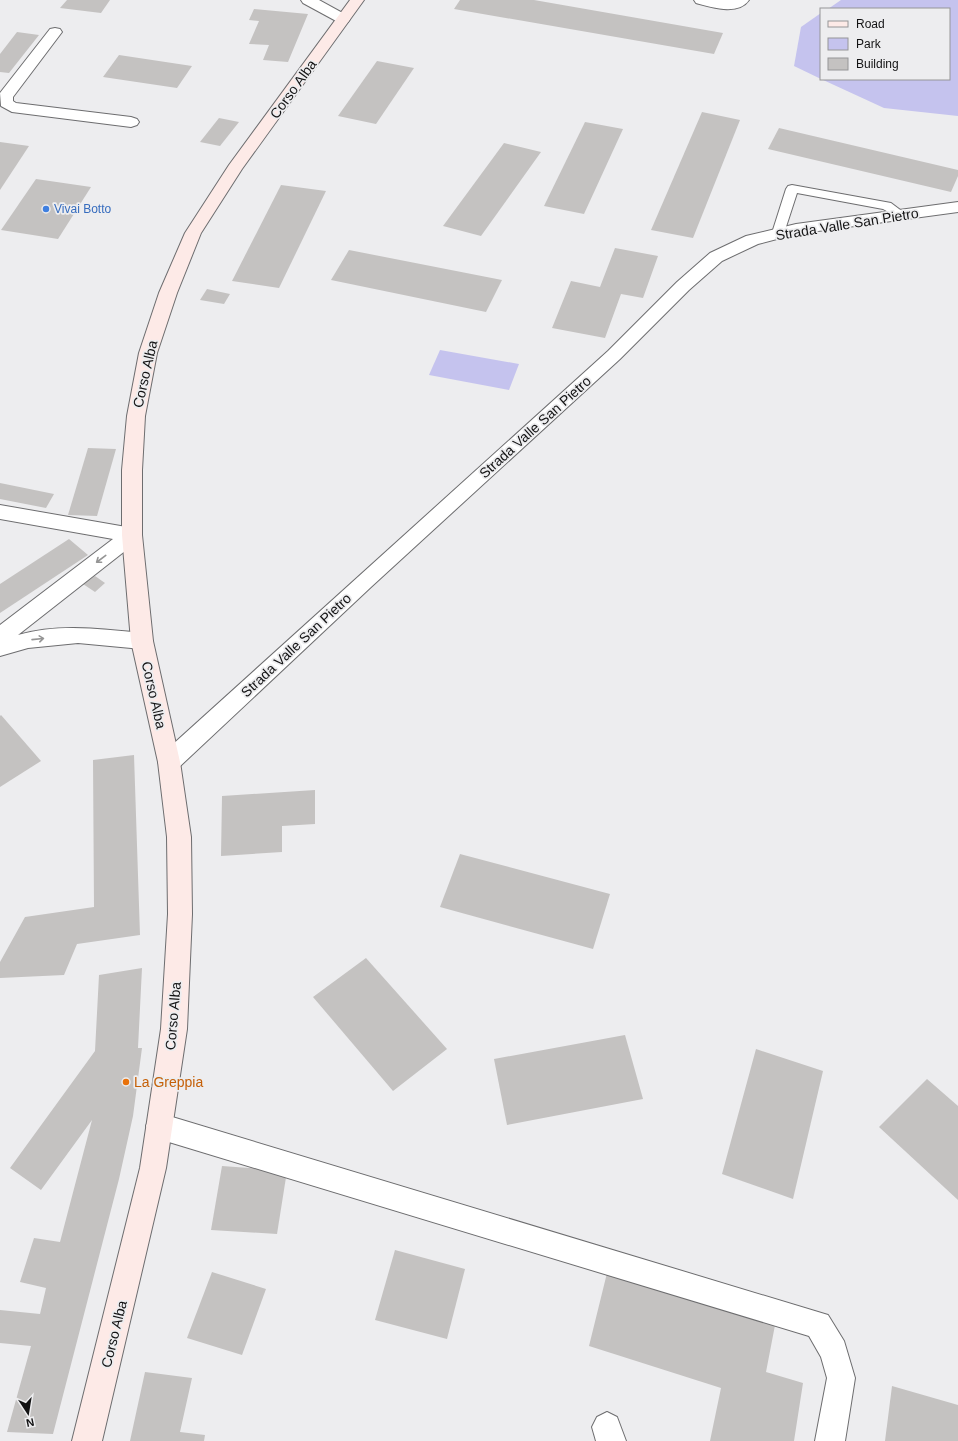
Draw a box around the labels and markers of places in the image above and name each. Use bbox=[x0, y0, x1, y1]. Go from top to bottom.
place label: Vivai Botto bbox=[54, 202, 111, 216]
marker: Vivai Botto bbox=[41, 204, 51, 214]
place label: La Greppia bbox=[134, 1074, 203, 1090]
marker: La Greppia bbox=[121, 1077, 131, 1087]

